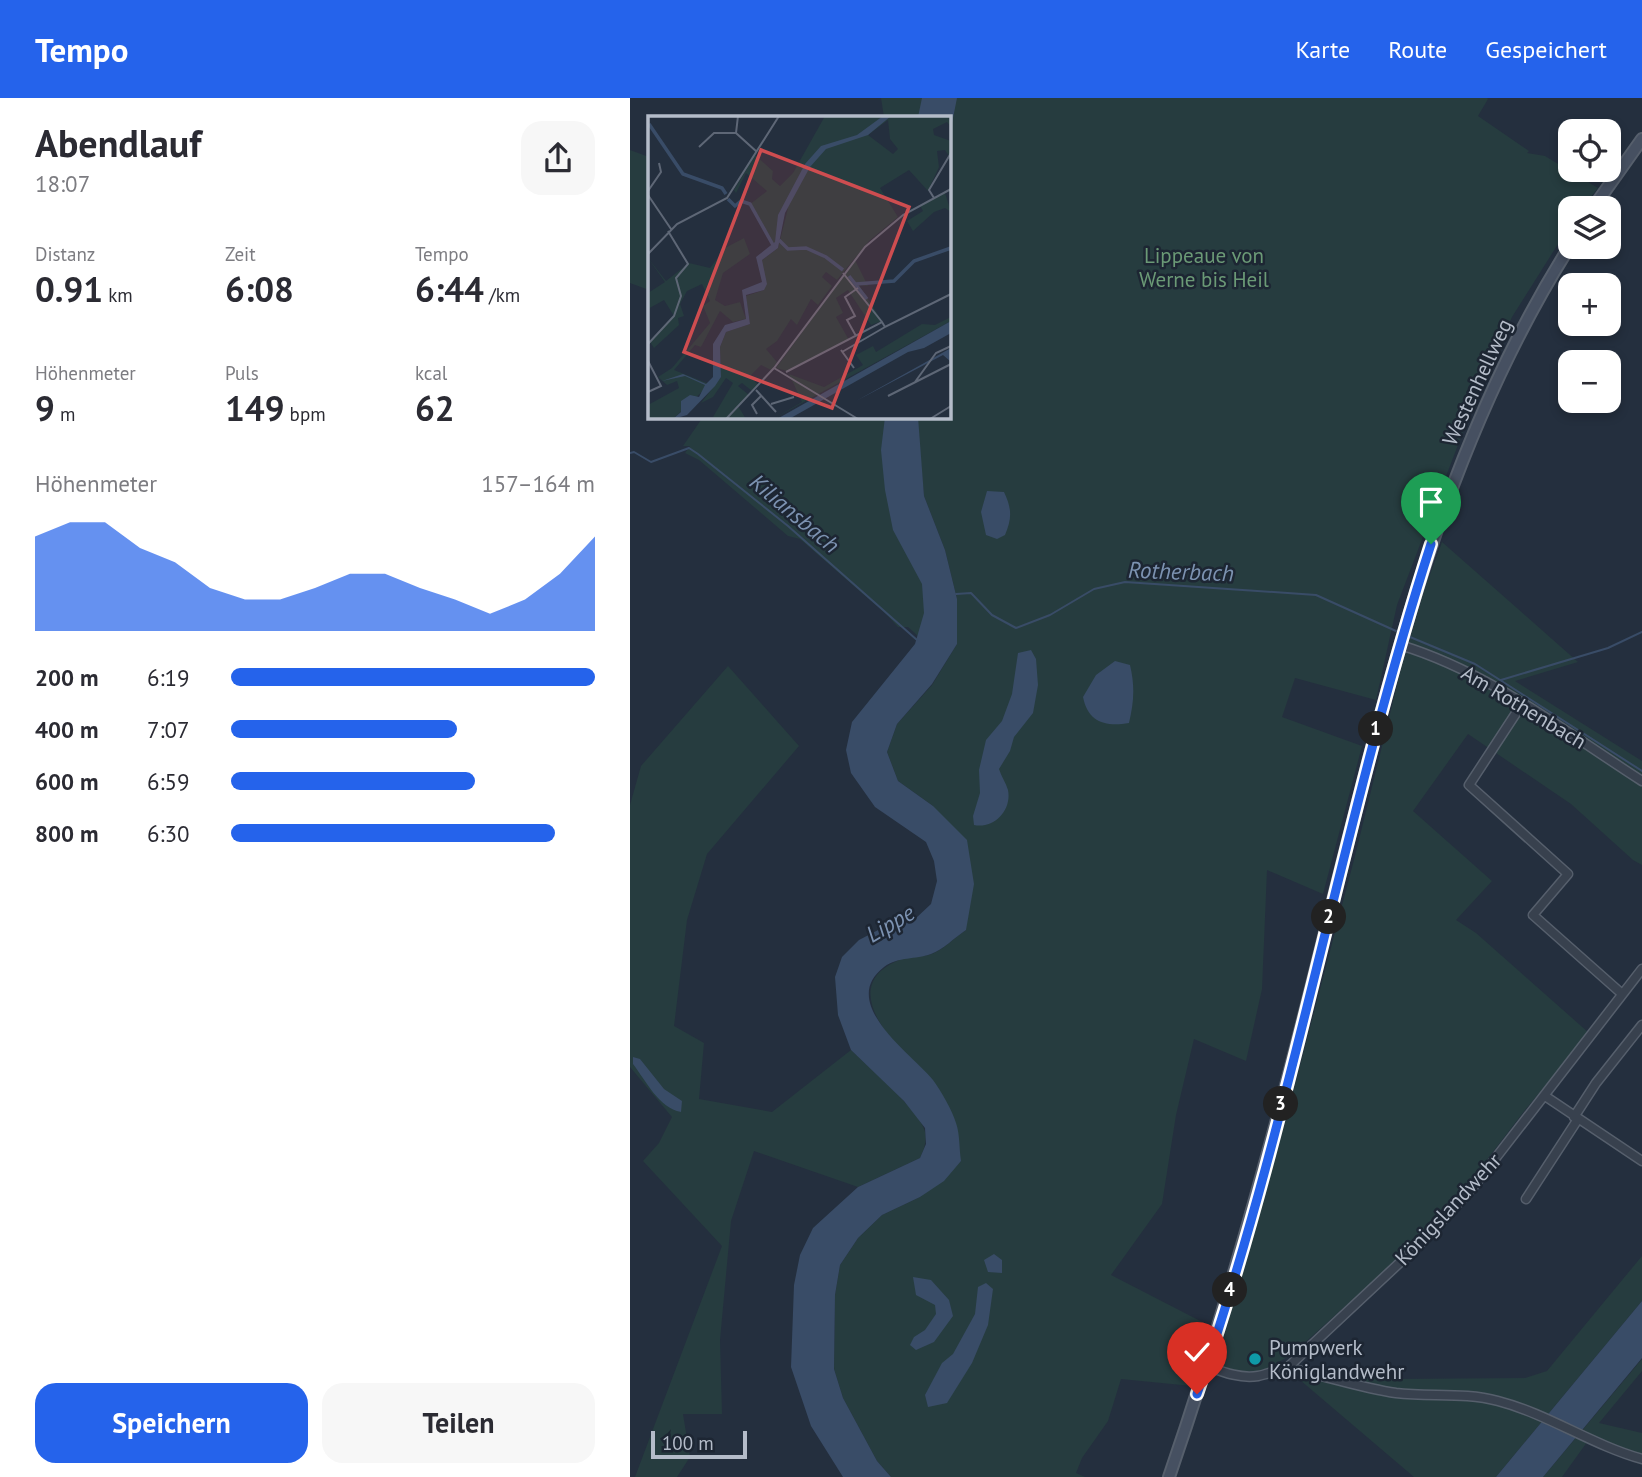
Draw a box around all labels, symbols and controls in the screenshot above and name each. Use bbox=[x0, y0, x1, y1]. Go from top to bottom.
text: Tempo bbox=[35, 28, 128, 71]
text: Karte bbox=[1295, 34, 1350, 65]
text: Route bbox=[1388, 34, 1447, 65]
text: Gespeichert bbox=[1485, 34, 1607, 65]
inset map bbox=[648, 116, 950, 418]
text: Abendlauf bbox=[35, 118, 202, 167]
map controls bbox=[1558, 119, 1621, 413]
button: locate bbox=[1558, 119, 1621, 182]
button: share bbox=[521, 121, 595, 195]
text: 18:07 bbox=[35, 169, 90, 198]
button: layers bbox=[1558, 196, 1621, 259]
text: Distanz bbox=[35, 242, 95, 266]
text: Zeit bbox=[225, 242, 256, 266]
text: Tempo bbox=[415, 242, 469, 266]
park label: Lippeaue von Werne bis Heil bbox=[1139, 242, 1269, 293]
text: 0.91 bbox=[35, 266, 103, 312]
text: 6:08 bbox=[225, 266, 294, 312]
text: 6:44 bbox=[415, 266, 484, 312]
button: + bbox=[1558, 273, 1621, 336]
text: km bbox=[103, 283, 133, 307]
text: /km bbox=[484, 283, 520, 307]
street label: Westenhellweg bbox=[1436, 314, 1518, 450]
button: − bbox=[1558, 350, 1621, 413]
text: Höhenmeter bbox=[35, 361, 136, 385]
text: Puls bbox=[225, 361, 259, 385]
text: kcal bbox=[415, 361, 447, 385]
text: 9 bbox=[35, 385, 55, 431]
text: 149 bbox=[225, 385, 285, 431]
text: 62 bbox=[415, 385, 455, 431]
text: m bbox=[55, 402, 75, 426]
text: bpm bbox=[285, 402, 326, 426]
water label: Kiliansbach bbox=[744, 467, 846, 559]
text: Höhenmeter bbox=[35, 469, 157, 498]
text: 157–164 m bbox=[481, 469, 595, 498]
pin bbox=[1401, 472, 1461, 544]
icon: arrive bbox=[1412, 483, 1450, 521]
water label: Rotherbach bbox=[1127, 555, 1235, 587]
street label: Am Rothenbach bbox=[1457, 659, 1591, 755]
text: 200 m bbox=[35, 663, 98, 692]
text: 6:19 bbox=[147, 663, 190, 692]
pin: 1 bbox=[1358, 712, 1394, 746]
text: 400 m bbox=[35, 715, 98, 744]
text: 7:07 bbox=[147, 715, 190, 744]
text: 1 bbox=[1370, 716, 1381, 740]
text: 600 m bbox=[35, 767, 98, 796]
text: 6:59 bbox=[147, 767, 190, 796]
text: 800 m bbox=[35, 819, 98, 848]
text: 6:30 bbox=[147, 819, 190, 848]
water label: Lippe bbox=[861, 897, 920, 948]
pin: 2 bbox=[1312, 900, 1346, 934]
text: 2 bbox=[1323, 904, 1334, 928]
pin: 3 bbox=[1264, 1086, 1298, 1122]
text: 3 bbox=[1275, 1091, 1286, 1115]
street label: Königslandwehr bbox=[1389, 1147, 1507, 1271]
pin: 4 bbox=[1212, 1272, 1248, 1308]
text: 4 bbox=[1224, 1277, 1235, 1301]
pin bbox=[1167, 1322, 1227, 1394]
icon: check bbox=[1178, 1333, 1216, 1371]
place label: Pumpwerk Königlandwehr bbox=[1269, 1334, 1404, 1385]
marker: Pumpwerk Königlandwehr bbox=[1247, 1351, 1263, 1367]
button: Speichern bbox=[35, 1383, 308, 1463]
button: Teilen bbox=[322, 1383, 595, 1463]
scale bar bbox=[651, 1428, 747, 1460]
text: 100 m bbox=[662, 1431, 714, 1455]

